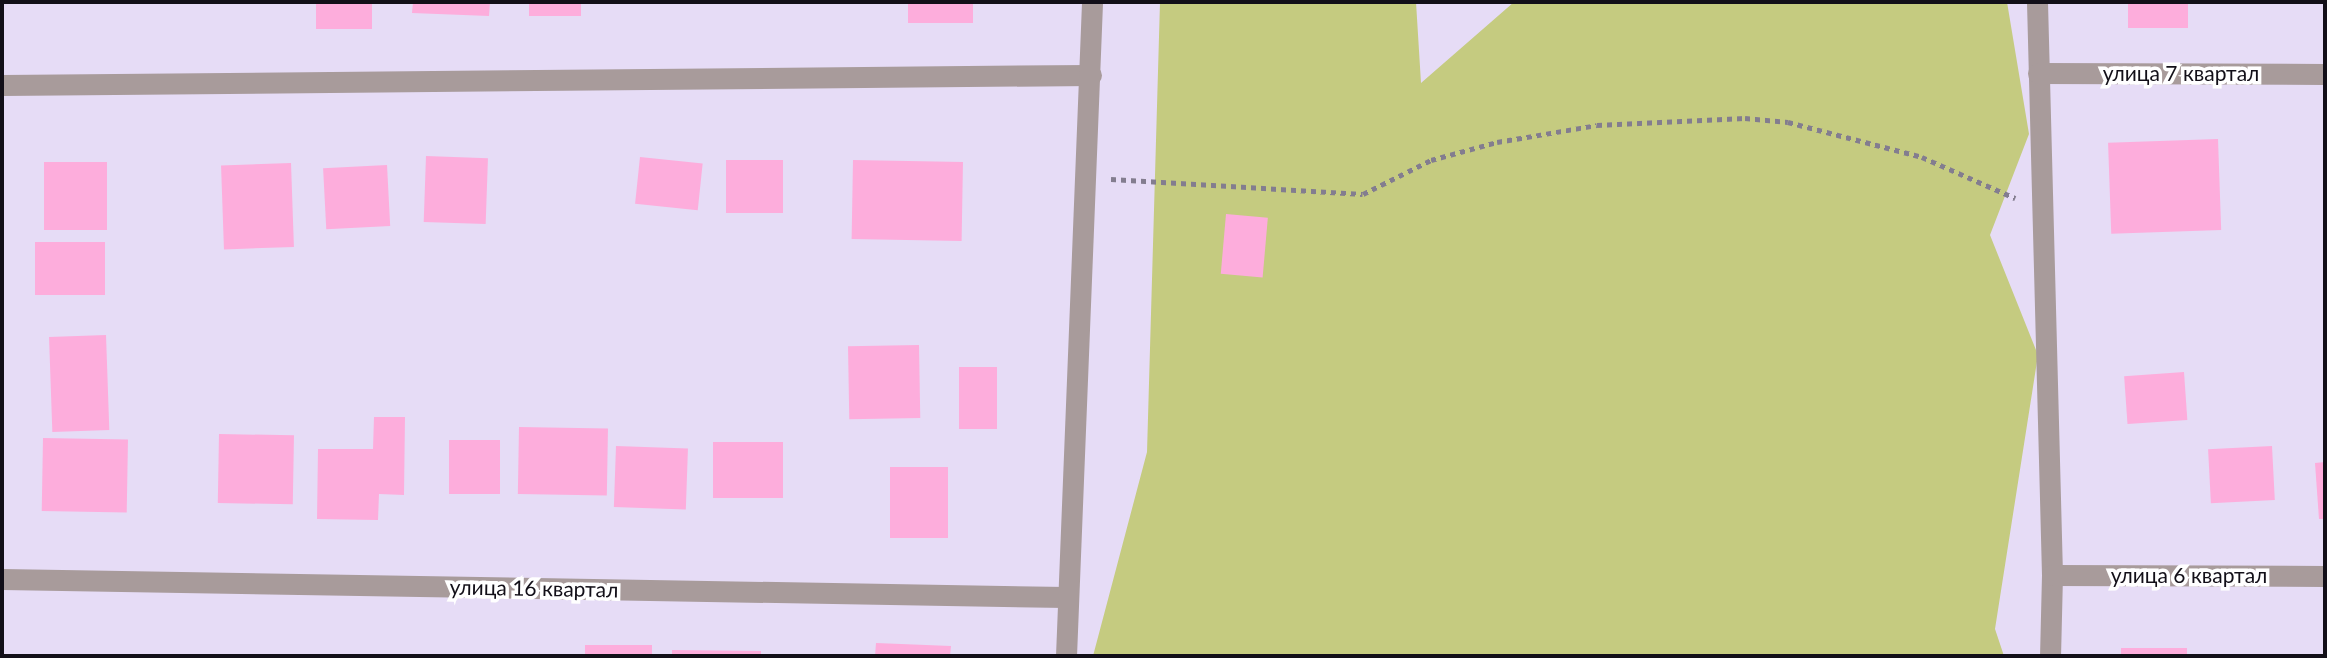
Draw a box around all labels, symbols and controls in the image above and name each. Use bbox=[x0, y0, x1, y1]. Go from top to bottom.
street label: улица 7 квартал bbox=[2103, 60, 2259, 86]
street label: улица 6 квартал bbox=[2111, 562, 2267, 588]
street label: улица 16 квартал bbox=[449, 574, 619, 602]

